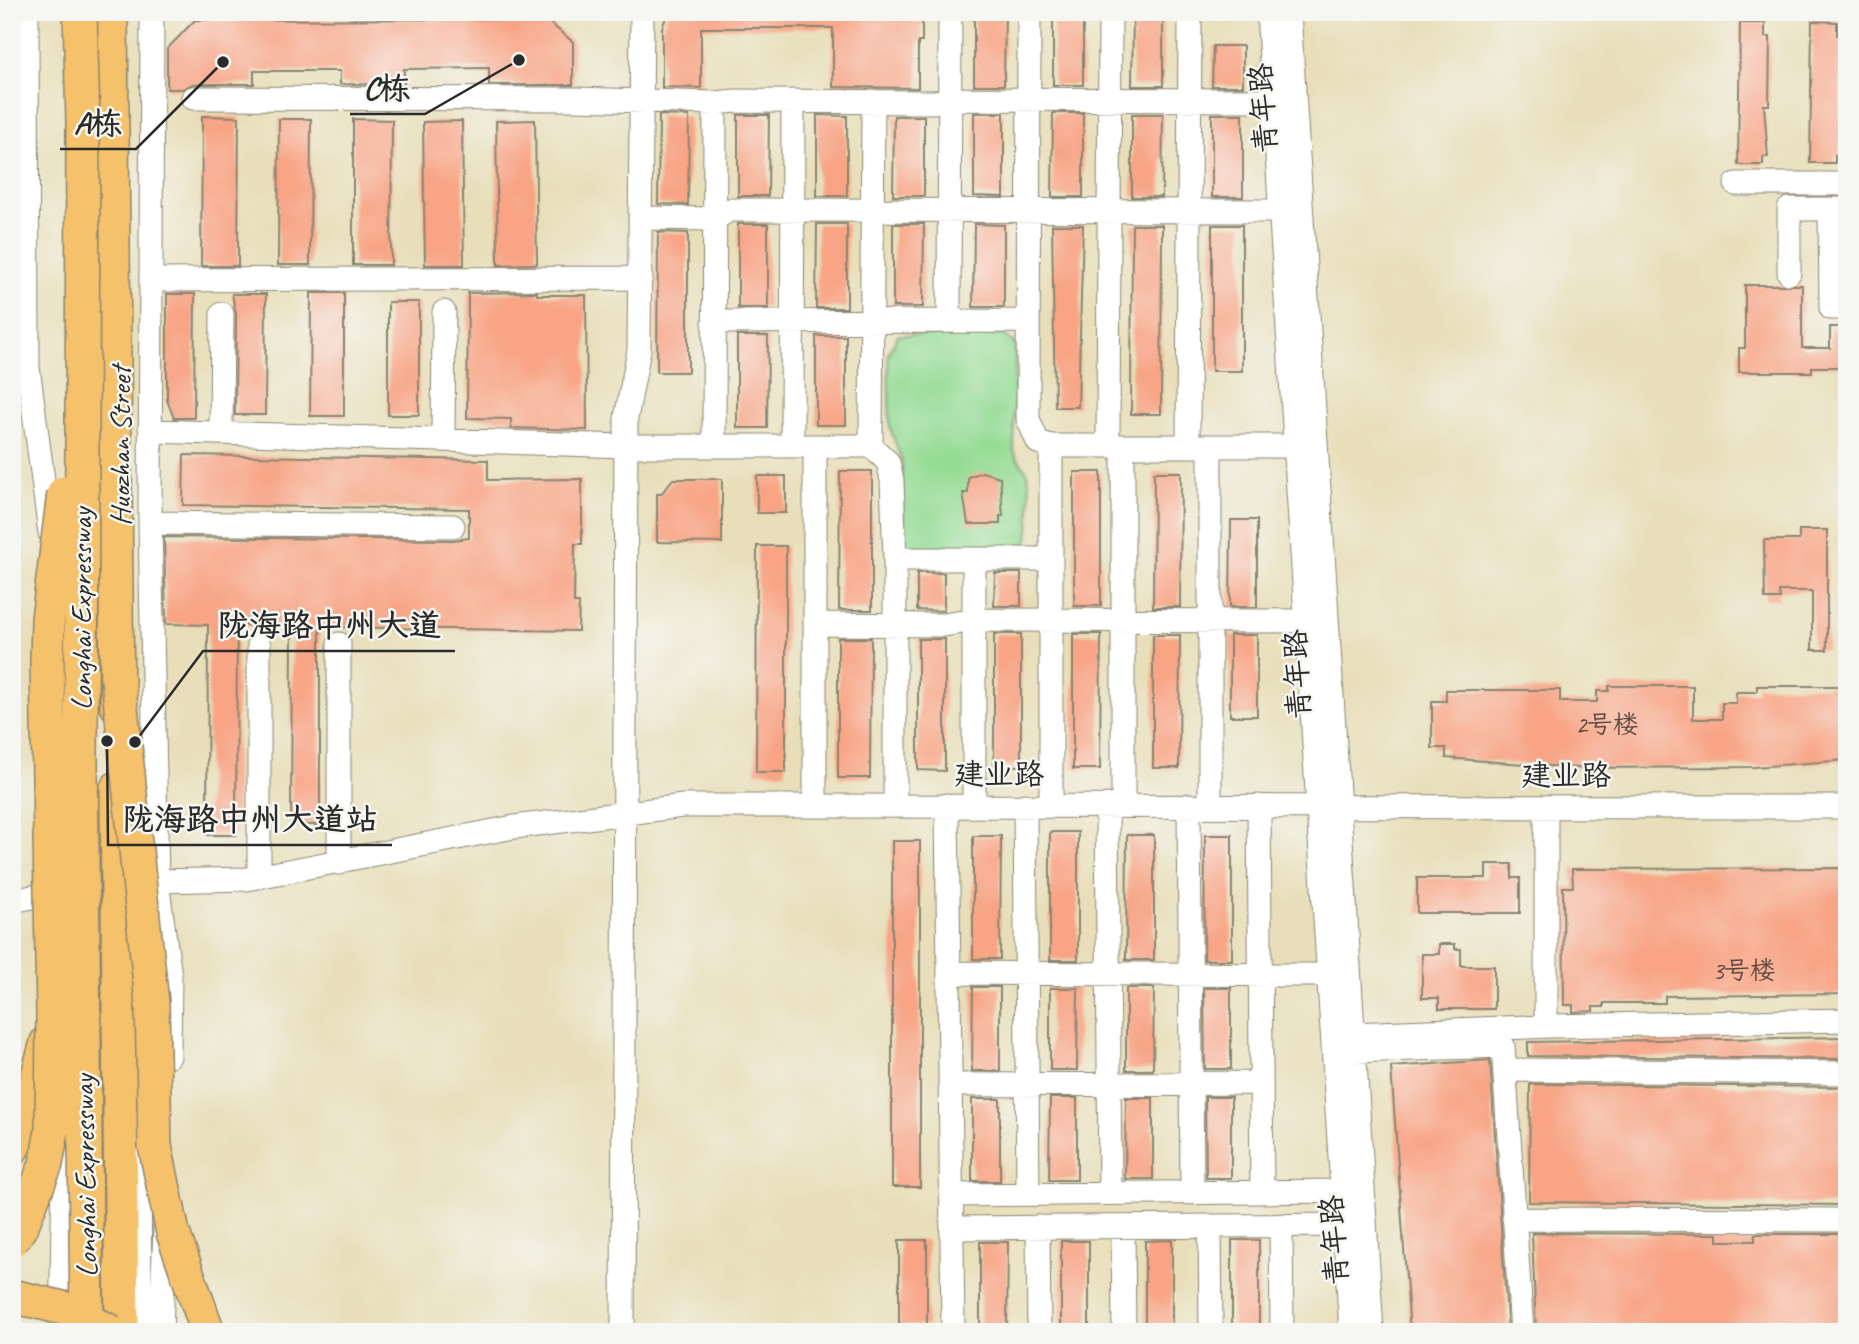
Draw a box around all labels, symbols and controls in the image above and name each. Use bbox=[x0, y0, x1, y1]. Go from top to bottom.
callout: C栋 bbox=[350, 61, 425, 114]
street label: 青年路 bbox=[1241, 62, 1285, 154]
text: C栋 bbox=[363, 68, 411, 109]
callout: A栋 bbox=[60, 96, 136, 149]
text: A栋 bbox=[74, 103, 122, 144]
street label: Huozhan Street bbox=[101, 362, 139, 526]
street label: Longhai Expressway bbox=[62, 505, 100, 710]
callout: 陇海路中州大道 bbox=[203, 598, 455, 651]
text: 陇海路中州大道 bbox=[217, 605, 441, 646]
street label: 青年路 bbox=[1276, 628, 1318, 720]
house number: 2号楼 bbox=[1575, 708, 1639, 741]
street label: 建业路 bbox=[954, 755, 1044, 793]
street label: 建业路 bbox=[1521, 756, 1611, 794]
callout: 陇海路中州大道站 bbox=[108, 792, 392, 845]
text: 陇海路中州大道站 bbox=[122, 799, 378, 840]
house number: 3号楼 bbox=[1712, 954, 1776, 987]
street label: Longhai Expressway bbox=[64, 1072, 106, 1278]
street label: 青年路 bbox=[1312, 1194, 1356, 1286]

